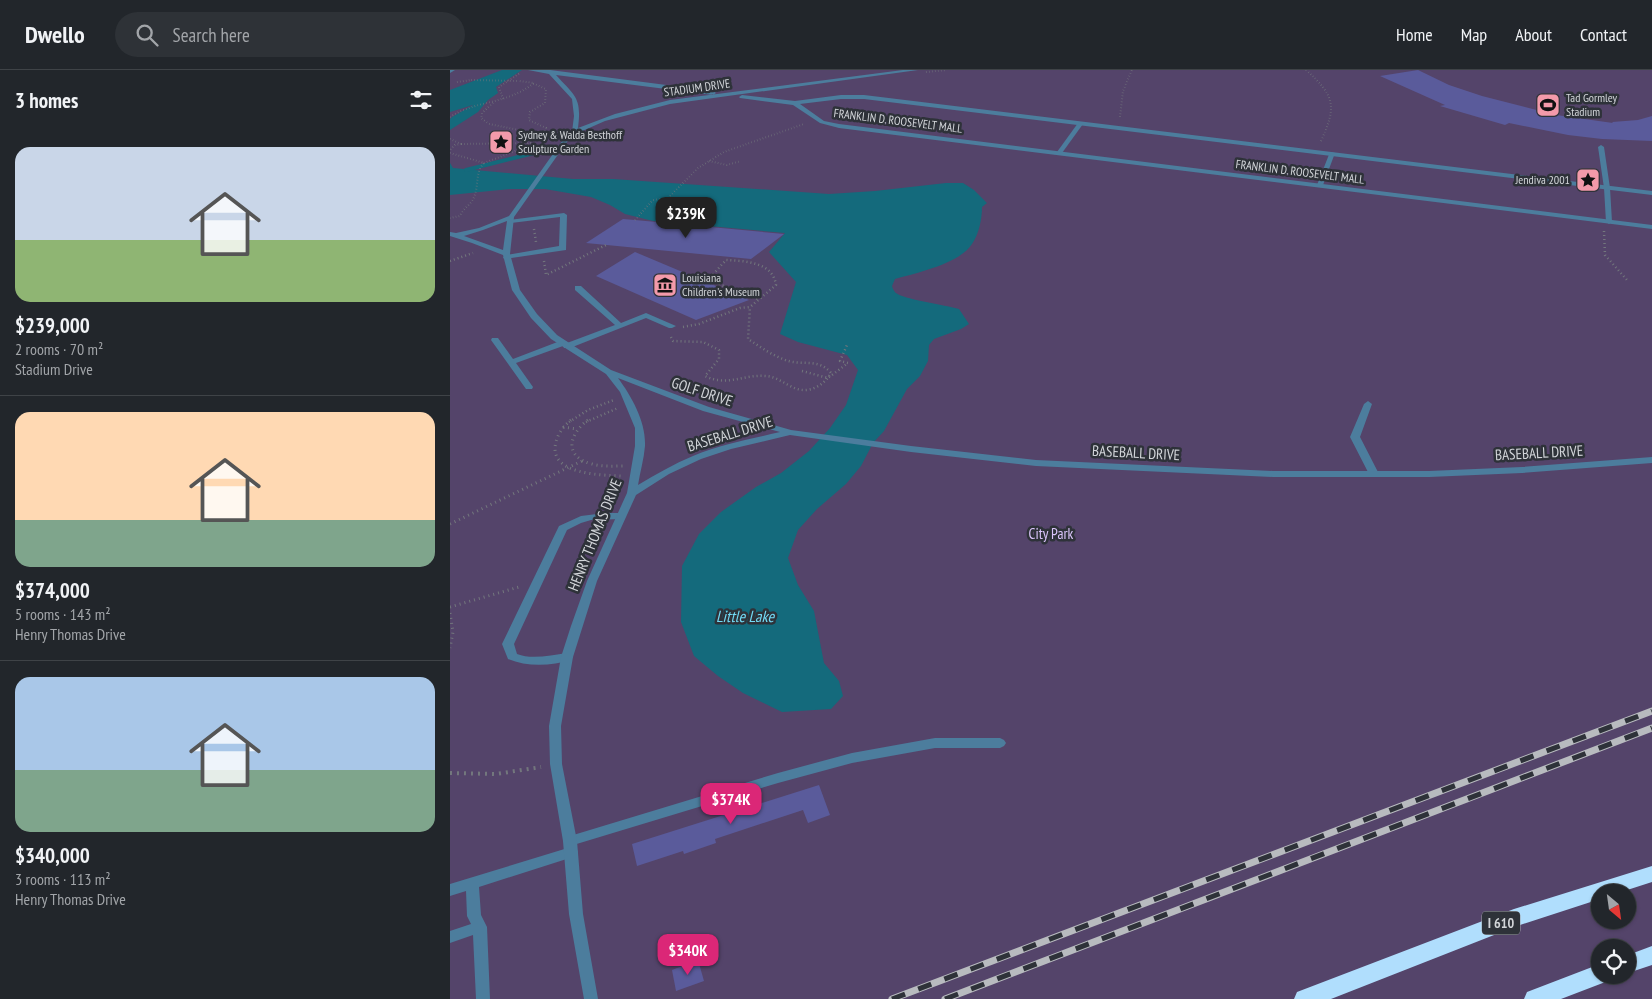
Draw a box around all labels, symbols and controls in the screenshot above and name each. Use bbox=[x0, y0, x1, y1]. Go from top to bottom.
search box bbox=[115, 12, 465, 57]
text: Dwello bbox=[25, 19, 85, 50]
icon: search bbox=[133, 21, 161, 49]
text: Search here bbox=[173, 23, 250, 47]
text: Home bbox=[1396, 23, 1433, 46]
text: Map bbox=[1461, 23, 1487, 46]
text: About bbox=[1515, 23, 1552, 46]
text: Contact bbox=[1580, 23, 1627, 46]
street label: STADIUM DRIVE bbox=[663, 75, 731, 100]
icon: filters bbox=[407, 86, 435, 114]
text: 3 homes bbox=[15, 87, 78, 114]
place label: Tad Gormley Stadium bbox=[1566, 90, 1618, 119]
sports icon: Tad Gormley Stadium bbox=[1535, 92, 1561, 118]
street label: FRANKLIN D. ROOSEVELT MALL bbox=[833, 105, 963, 136]
place label: Sydney & Walda Besthoff Sculpture Garden bbox=[518, 127, 623, 156]
place icon: Sydney & Walda Besthoff Sculpture Garden bbox=[488, 129, 514, 155]
street label: FRANKLIN D. ROOSEVELT MALL bbox=[1235, 156, 1365, 187]
place icon: Jendiva 2001 bbox=[1575, 167, 1601, 193]
place label: Jendiva 2001 bbox=[1514, 172, 1570, 187]
icon: home bbox=[180, 179, 270, 269]
pin: $239K bbox=[651, 196, 721, 239]
text: $239K bbox=[667, 203, 705, 223]
place label: Louisiana Children's Museum bbox=[682, 270, 760, 299]
museum icon: Louisiana Children's Museum bbox=[652, 272, 678, 298]
text: $239,000 bbox=[15, 312, 90, 339]
text: 2 rooms · 70 m² bbox=[15, 339, 103, 359]
text: Stadium Drive bbox=[15, 359, 93, 379]
street label: GOLF DRIVE bbox=[669, 373, 735, 410]
street label: BASEBALL DRIVE bbox=[685, 412, 775, 456]
street label: BASEBALL DRIVE bbox=[1091, 441, 1181, 464]
street label: BASEBALL DRIVE bbox=[1494, 441, 1584, 464]
icon: home bbox=[180, 445, 270, 535]
street label: HENRY THOMAS DRIVE bbox=[563, 476, 626, 594]
park label: City Park bbox=[1029, 524, 1074, 543]
text: $374,000 bbox=[15, 577, 90, 604]
text: 5 rooms · 143 m² bbox=[15, 604, 111, 624]
water label: Little Lake bbox=[716, 606, 775, 626]
text: Henry Thomas Drive bbox=[15, 624, 126, 644]
icon: home bbox=[180, 710, 270, 800]
pin: $374K bbox=[696, 782, 766, 825]
text: $374K bbox=[712, 789, 750, 809]
text: $340,000 bbox=[15, 842, 90, 869]
text: 3 rooms · 113 m² bbox=[15, 869, 111, 889]
north arrow bbox=[1591, 884, 1636, 929]
map controls bbox=[1591, 884, 1636, 984]
text: Henry Thomas Drive bbox=[15, 889, 126, 909]
road number: I 610 bbox=[1482, 911, 1520, 934]
pin: $340K bbox=[653, 934, 723, 976]
button: locate bbox=[1591, 939, 1636, 984]
text: $340K bbox=[669, 940, 707, 960]

